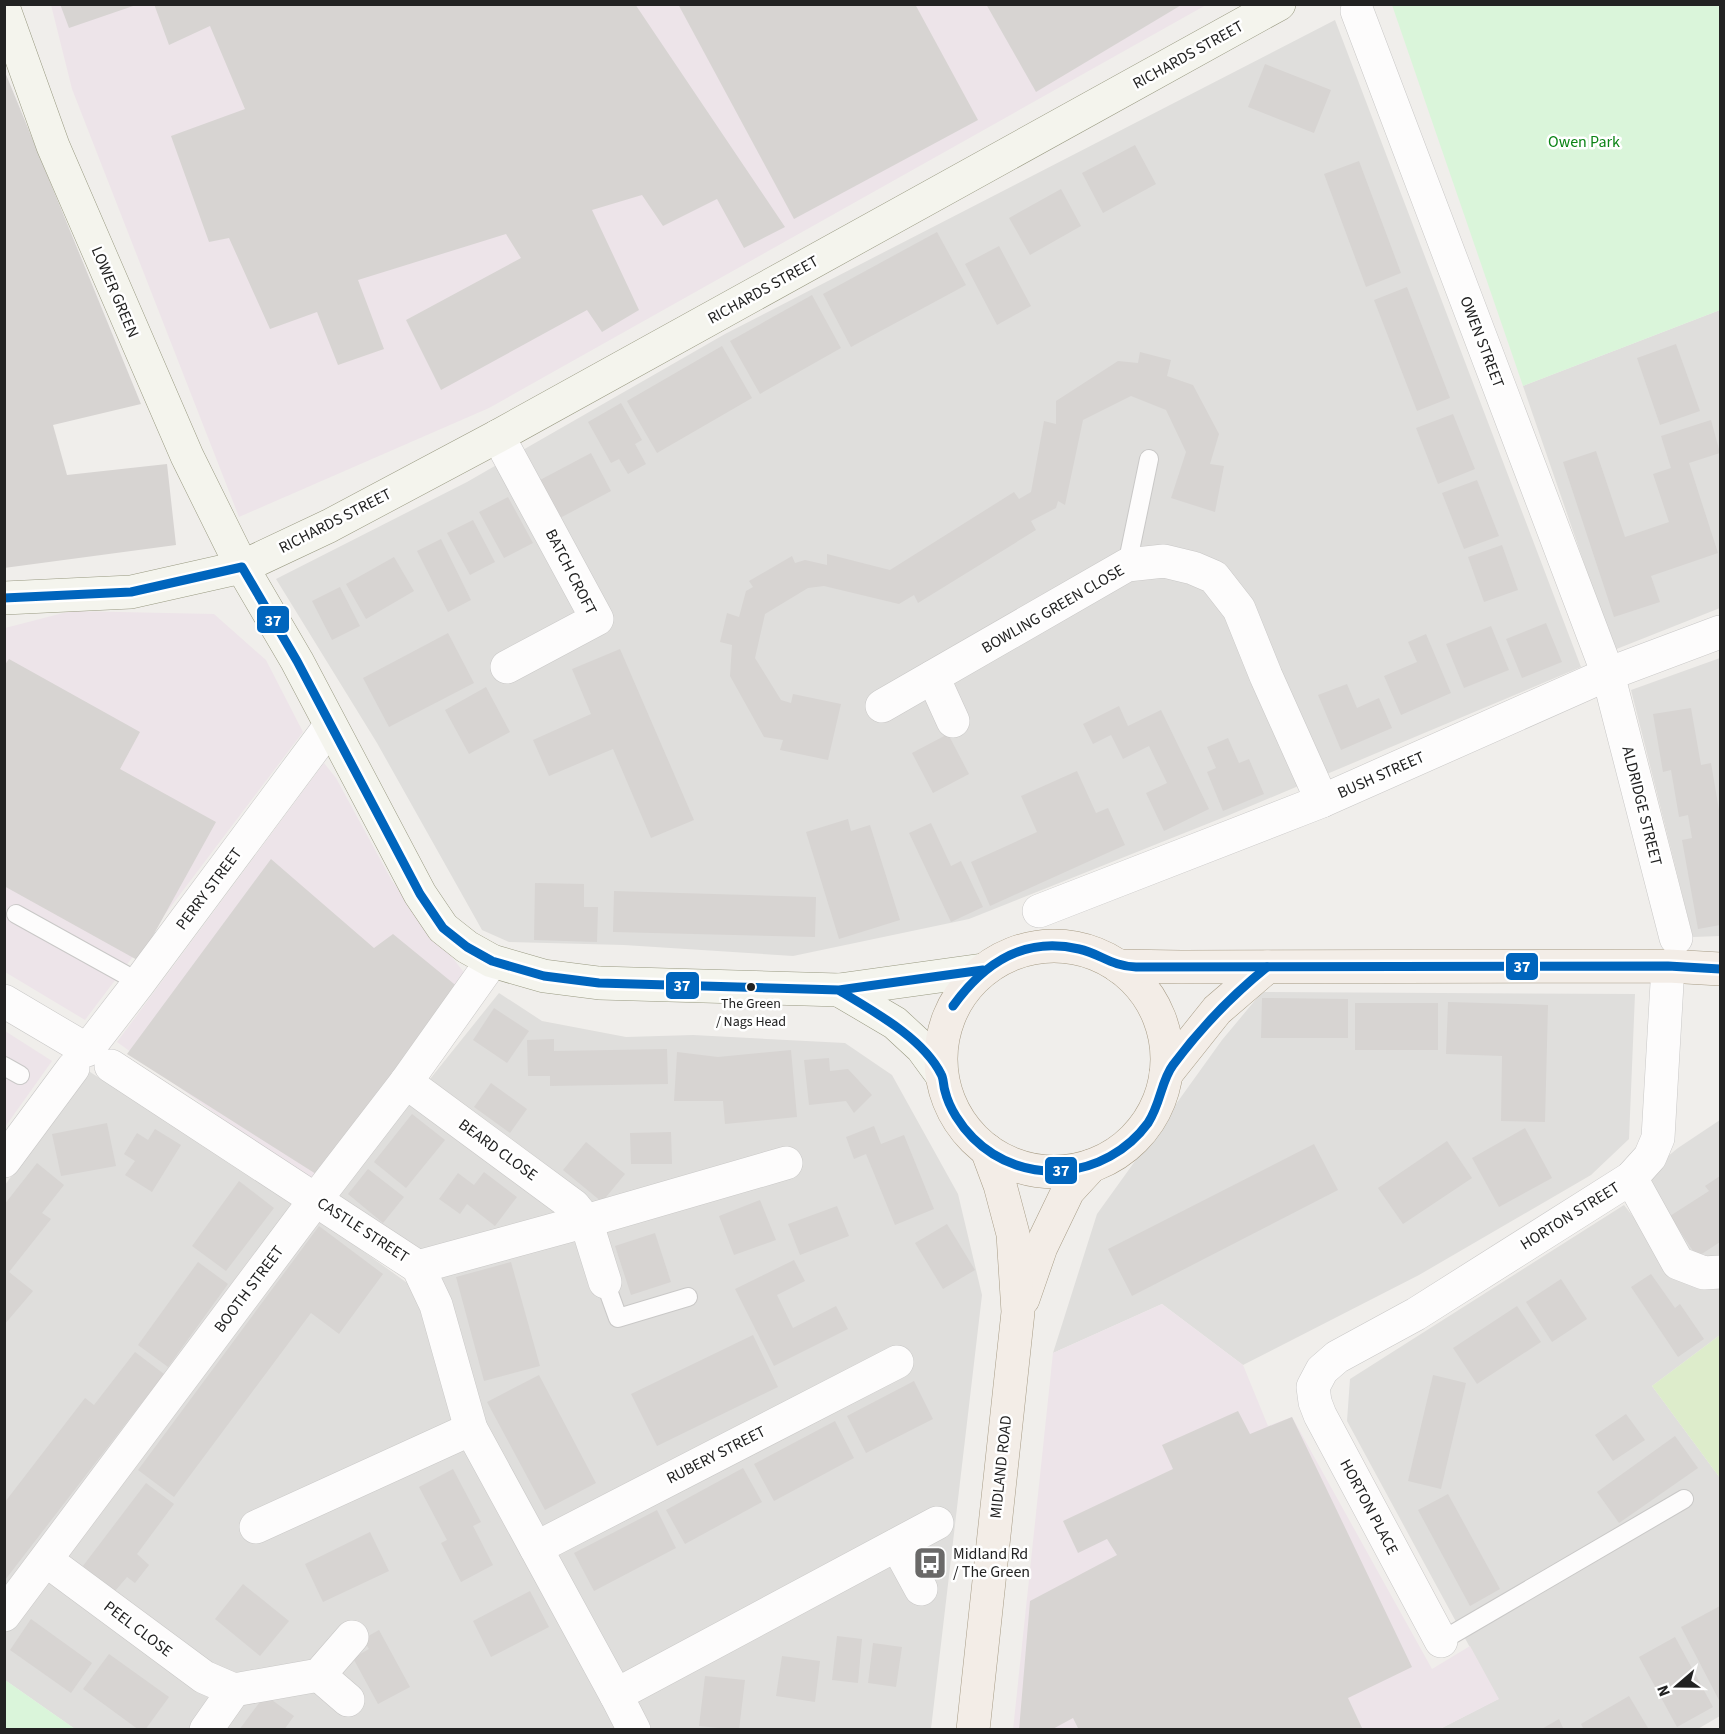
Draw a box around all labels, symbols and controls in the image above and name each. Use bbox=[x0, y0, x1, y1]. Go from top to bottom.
street label: RICHARDS STREET bbox=[1129, 15, 1248, 95]
park label: Owen Park bbox=[1548, 131, 1620, 153]
street label: LOWER GREEN bbox=[86, 243, 144, 341]
street label: RICHARDS STREET bbox=[704, 250, 823, 330]
street label: OWEN STREET bbox=[1454, 293, 1510, 391]
street label: RICHARDS STREET bbox=[275, 483, 395, 559]
street label: BATCH CROFT bbox=[540, 525, 602, 619]
street label: BOWLING GREEN CLOSE bbox=[978, 559, 1128, 659]
line badge: 37 bbox=[256, 605, 290, 634]
text: 37 bbox=[265, 610, 281, 632]
street label: ALDRIDGE STREET bbox=[1617, 744, 1668, 868]
street label: BUSH STREET bbox=[1334, 746, 1428, 804]
street label: PERRY STREET bbox=[171, 843, 247, 935]
line badge: 37 bbox=[1505, 952, 1539, 981]
text: 37 bbox=[1514, 956, 1530, 978]
line badge: 37 bbox=[665, 971, 700, 1000]
text: 37 bbox=[674, 975, 690, 997]
marker: The Green / Nags Head bbox=[745, 981, 757, 993]
place label: The Green / Nags Head bbox=[716, 994, 786, 1032]
street label: BEARD CLOSE bbox=[454, 1114, 542, 1186]
line badge: 37 bbox=[1044, 1156, 1078, 1185]
text: 37 bbox=[1053, 1160, 1069, 1182]
street label: HORTON STREET bbox=[1516, 1176, 1624, 1255]
street label: CASTLE STREET bbox=[313, 1192, 414, 1268]
street label: BOOTH STREET bbox=[209, 1241, 289, 1337]
street label: MIDLAND ROAD bbox=[985, 1414, 1017, 1520]
street label: RUBERY STREET bbox=[663, 1420, 770, 1489]
street label: HORTON PLACE bbox=[1335, 1455, 1403, 1559]
place label: Midland Rd / The Green bbox=[953, 1543, 1030, 1583]
bus stop icon: Midland Rd / The Green bbox=[912, 1545, 948, 1581]
street label: PEEL CLOSE bbox=[99, 1596, 177, 1662]
north arrow bbox=[1647, 1656, 1707, 1716]
text: N bbox=[1652, 1682, 1676, 1700]

